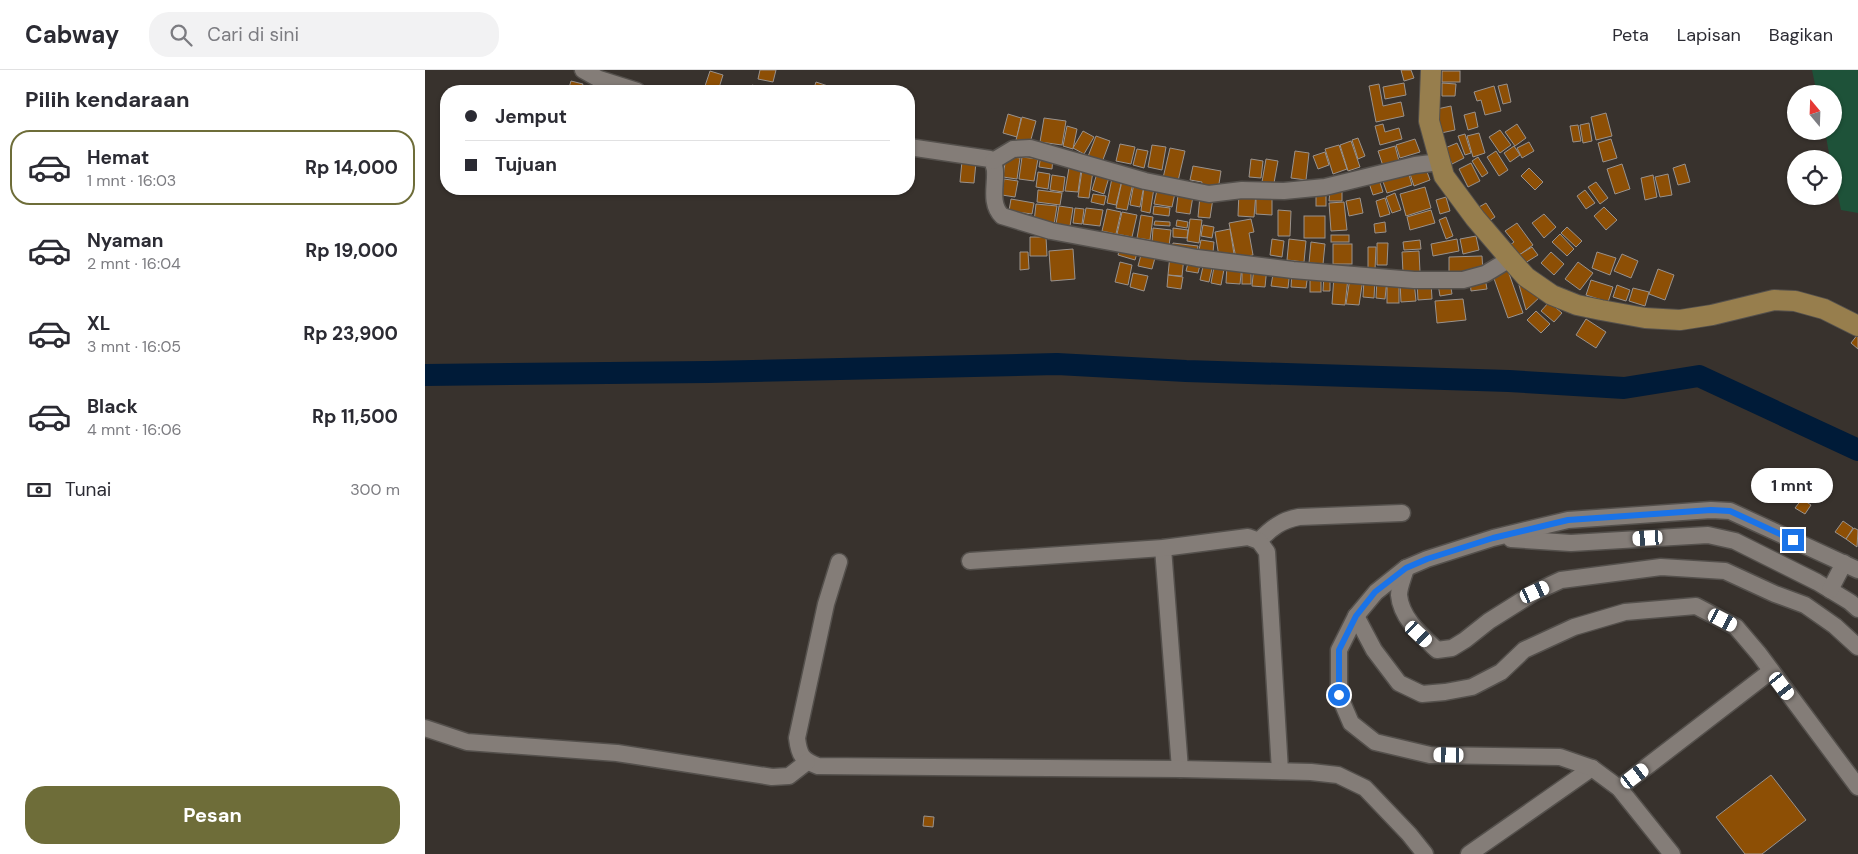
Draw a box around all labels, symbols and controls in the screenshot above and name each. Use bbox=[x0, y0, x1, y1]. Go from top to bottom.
search box bbox=[149, 12, 499, 57]
text: Cabway bbox=[25, 19, 119, 50]
icon: search bbox=[167, 21, 195, 49]
text: Cari di sini bbox=[207, 22, 299, 47]
text: Peta bbox=[1612, 23, 1649, 47]
text: Lapisan bbox=[1677, 23, 1741, 47]
text: Bagikan bbox=[1769, 23, 1833, 47]
text: Pilih kendaraan bbox=[25, 85, 189, 114]
north arrow bbox=[1787, 85, 1843, 140]
map controls bbox=[1787, 85, 1842, 205]
text: Jemput bbox=[495, 104, 567, 129]
icon: car bbox=[27, 145, 72, 190]
text: Hemat bbox=[87, 145, 149, 170]
button: locate bbox=[1787, 150, 1842, 205]
text: Tujuan bbox=[495, 152, 557, 177]
text: Rp 14,000 bbox=[305, 155, 398, 180]
text: 1 mnt · 16:03 bbox=[87, 170, 176, 191]
icon: car bbox=[27, 228, 72, 273]
text: Nyaman bbox=[87, 228, 163, 253]
text: Rp 19,000 bbox=[305, 238, 398, 263]
text: 2 mnt · 16:04 bbox=[87, 253, 181, 274]
icon: car bbox=[27, 311, 72, 356]
text: XL bbox=[87, 311, 110, 336]
text: Rp 23,900 bbox=[303, 321, 398, 346]
text: 3 mnt · 16:05 bbox=[87, 336, 181, 357]
icon: car bbox=[27, 394, 72, 439]
text: Black bbox=[87, 394, 138, 419]
text: Rp 11,500 bbox=[312, 404, 398, 429]
text: 4 mnt · 16:06 bbox=[87, 419, 182, 440]
callout: 1 mnt bbox=[1752, 468, 1834, 502]
text: 1 mnt bbox=[1771, 475, 1813, 496]
icon: cash bbox=[25, 476, 53, 504]
text: Tunai bbox=[65, 477, 111, 502]
text: 300 m bbox=[350, 479, 400, 500]
route end bbox=[1782, 529, 1804, 551]
car bbox=[1632, 530, 1663, 546]
car bbox=[1518, 579, 1551, 605]
car bbox=[1706, 607, 1739, 633]
car bbox=[1402, 618, 1435, 650]
car bbox=[1766, 670, 1797, 702]
route start bbox=[1328, 684, 1350, 706]
car bbox=[1433, 747, 1464, 763]
car bbox=[1618, 761, 1651, 791]
button: Pesan bbox=[25, 786, 400, 844]

